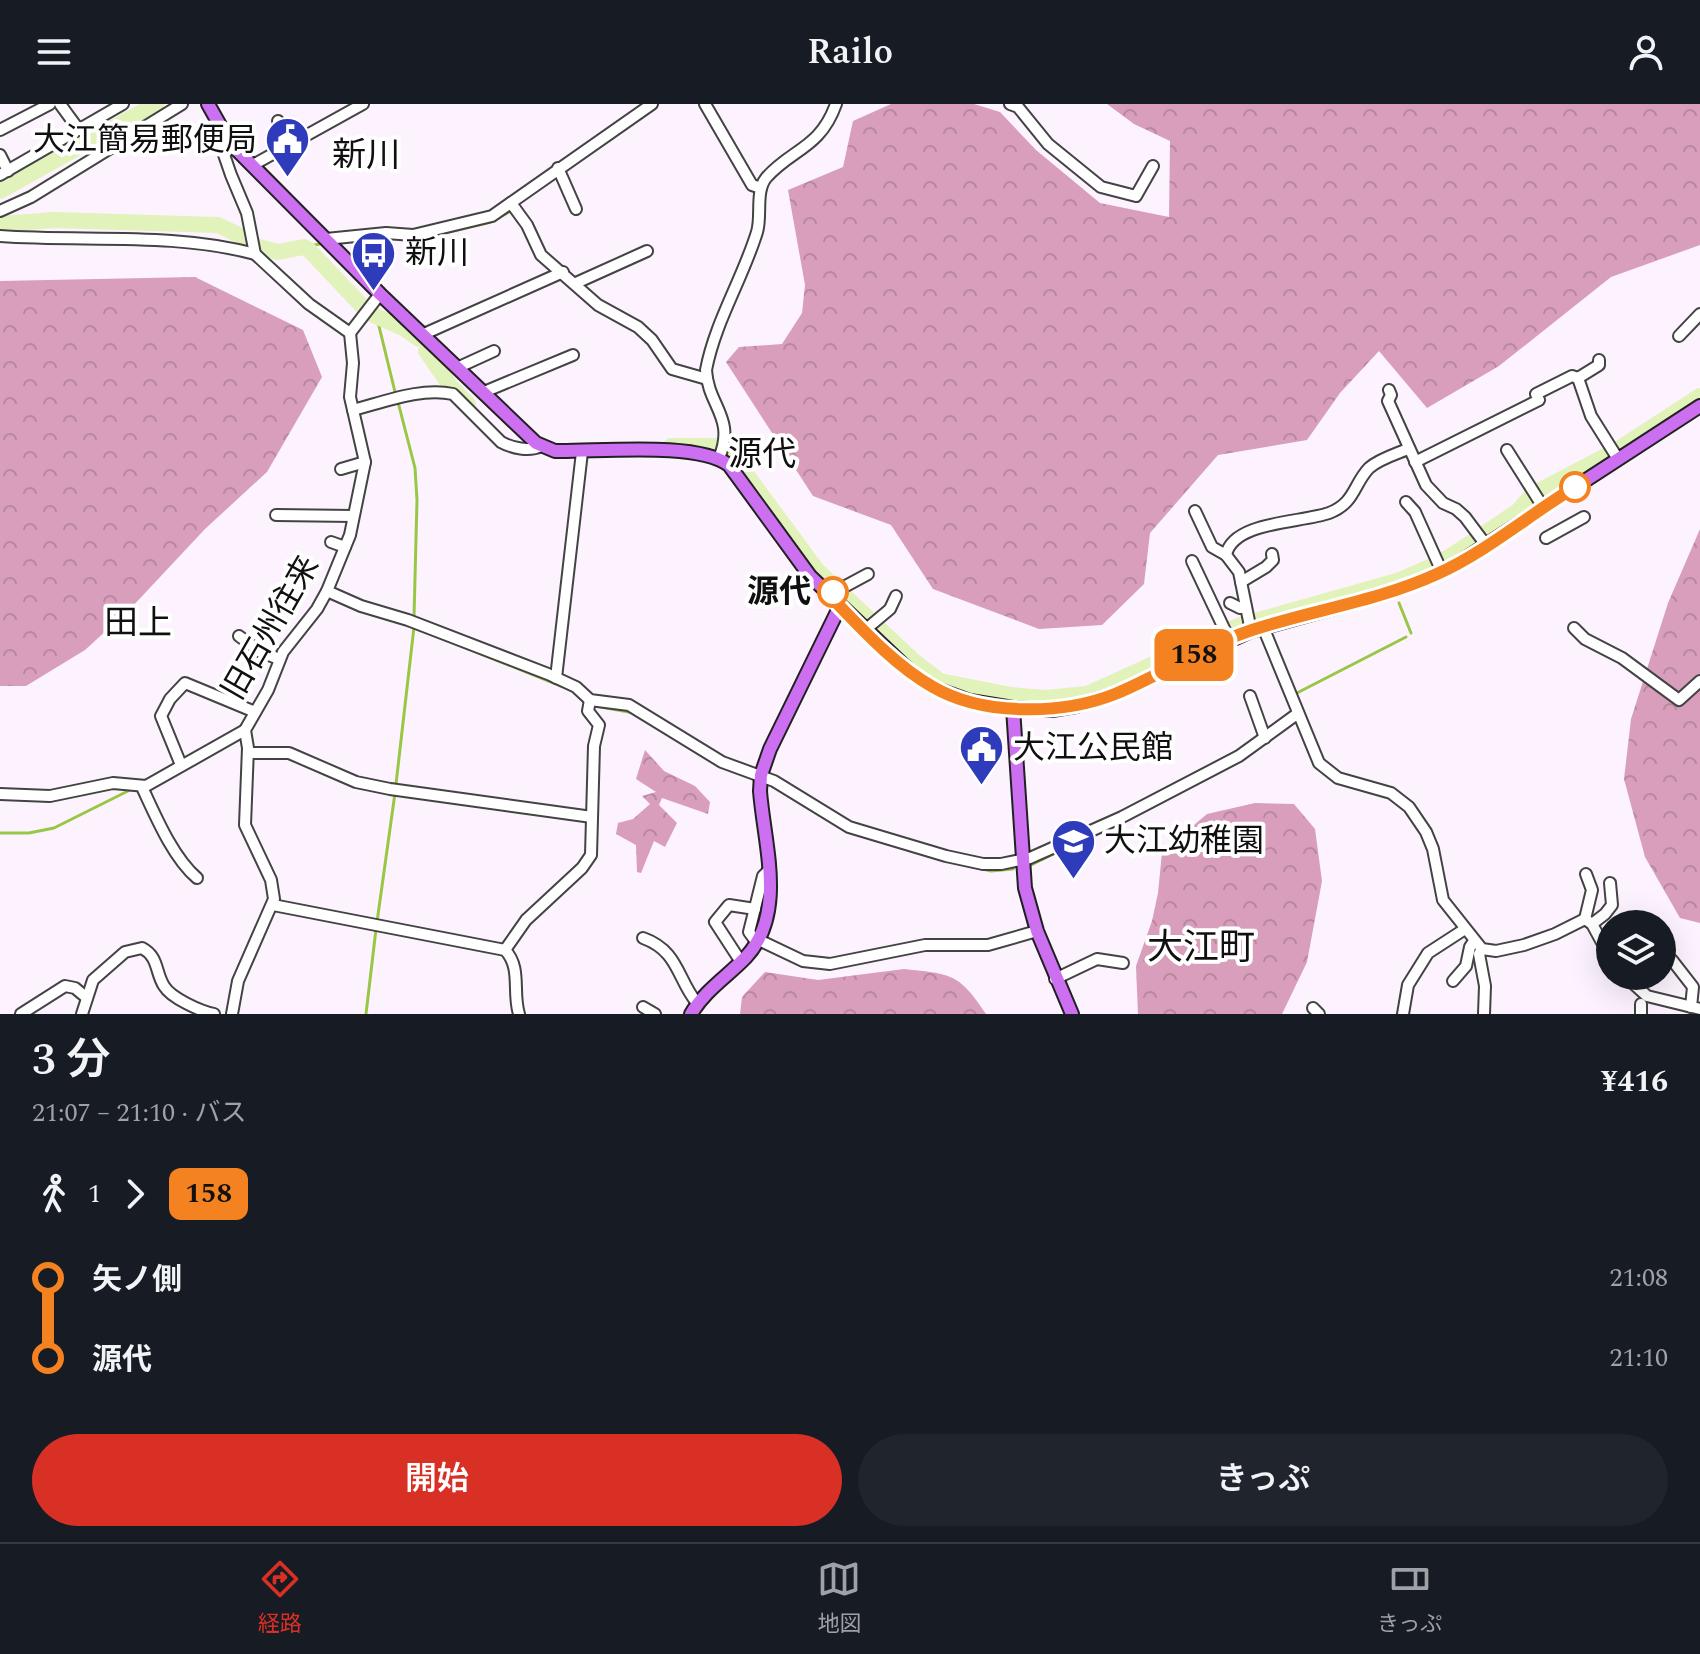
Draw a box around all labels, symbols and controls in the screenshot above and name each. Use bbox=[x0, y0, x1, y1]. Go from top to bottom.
text: Railo bbox=[807, 25, 893, 80]
icon: menu bbox=[32, 30, 76, 74]
icon: person bbox=[1624, 30, 1668, 74]
place label: 大江簡易郵便局 bbox=[33, 116, 257, 165]
public building icon: 大江簡易郵便局 bbox=[264, 116, 312, 179]
district label: 新川 bbox=[332, 130, 400, 182]
bus stop icon: 新川 bbox=[350, 229, 398, 292]
place label: 新川 bbox=[405, 229, 469, 278]
district label: 源代 bbox=[728, 429, 796, 481]
unlabelled marker bbox=[1560, 472, 1590, 502]
street label: 旧石州往来 bbox=[210, 546, 332, 710]
place label: 源代 bbox=[747, 568, 811, 617]
marker: 源代 bbox=[818, 577, 848, 607]
district label: 田上 bbox=[104, 598, 172, 650]
line badge: 158 bbox=[1148, 629, 1240, 681]
text: 158 bbox=[1170, 633, 1218, 676]
public building icon: 大江公民館 bbox=[958, 724, 1006, 787]
place label: 大江公民館 bbox=[1013, 724, 1173, 773]
school or university icon: 大江幼稚園 bbox=[1049, 817, 1097, 880]
place label: 大江幼稚園 bbox=[1104, 817, 1264, 866]
map controls bbox=[1596, 910, 1676, 990]
button: layers bbox=[1596, 910, 1676, 990]
district label: 大江町 bbox=[1147, 921, 1255, 976]
text: 3 分 bbox=[32, 1027, 111, 1094]
text: ¥416 bbox=[1601, 1059, 1668, 1105]
text: 21:07 – 21:10 · バス bbox=[32, 1093, 247, 1133]
icon: walk bbox=[32, 1172, 76, 1216]
icon: forward bbox=[113, 1172, 157, 1216]
text: 158 bbox=[185, 1172, 232, 1215]
text: 1 bbox=[88, 1174, 101, 1214]
text: 矢ノ側 bbox=[92, 1257, 182, 1303]
text: 21:08 bbox=[1609, 1258, 1668, 1298]
text: 源代 bbox=[92, 1337, 152, 1383]
text: 21:10 bbox=[1609, 1338, 1668, 1378]
button: 開始 bbox=[32, 1434, 842, 1526]
button: きっぷ bbox=[858, 1434, 1668, 1526]
tab: 経路 bbox=[258, 1557, 302, 1641]
tab: 地図 bbox=[817, 1557, 861, 1641]
tab: きっぷ bbox=[1377, 1557, 1442, 1641]

